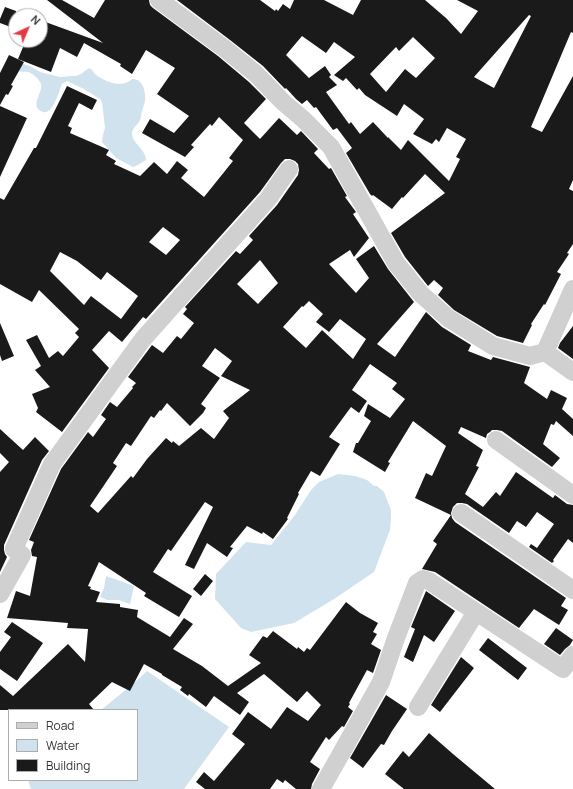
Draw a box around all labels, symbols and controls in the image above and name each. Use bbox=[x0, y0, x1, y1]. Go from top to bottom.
north arrow bbox=[8, 8, 48, 48]
text: N bbox=[28, 12, 44, 28]
legend bbox=[8, 709, 138, 781]
text: Road bbox=[46, 717, 74, 734]
text: Water bbox=[46, 737, 79, 754]
text: Building bbox=[46, 757, 90, 774]

